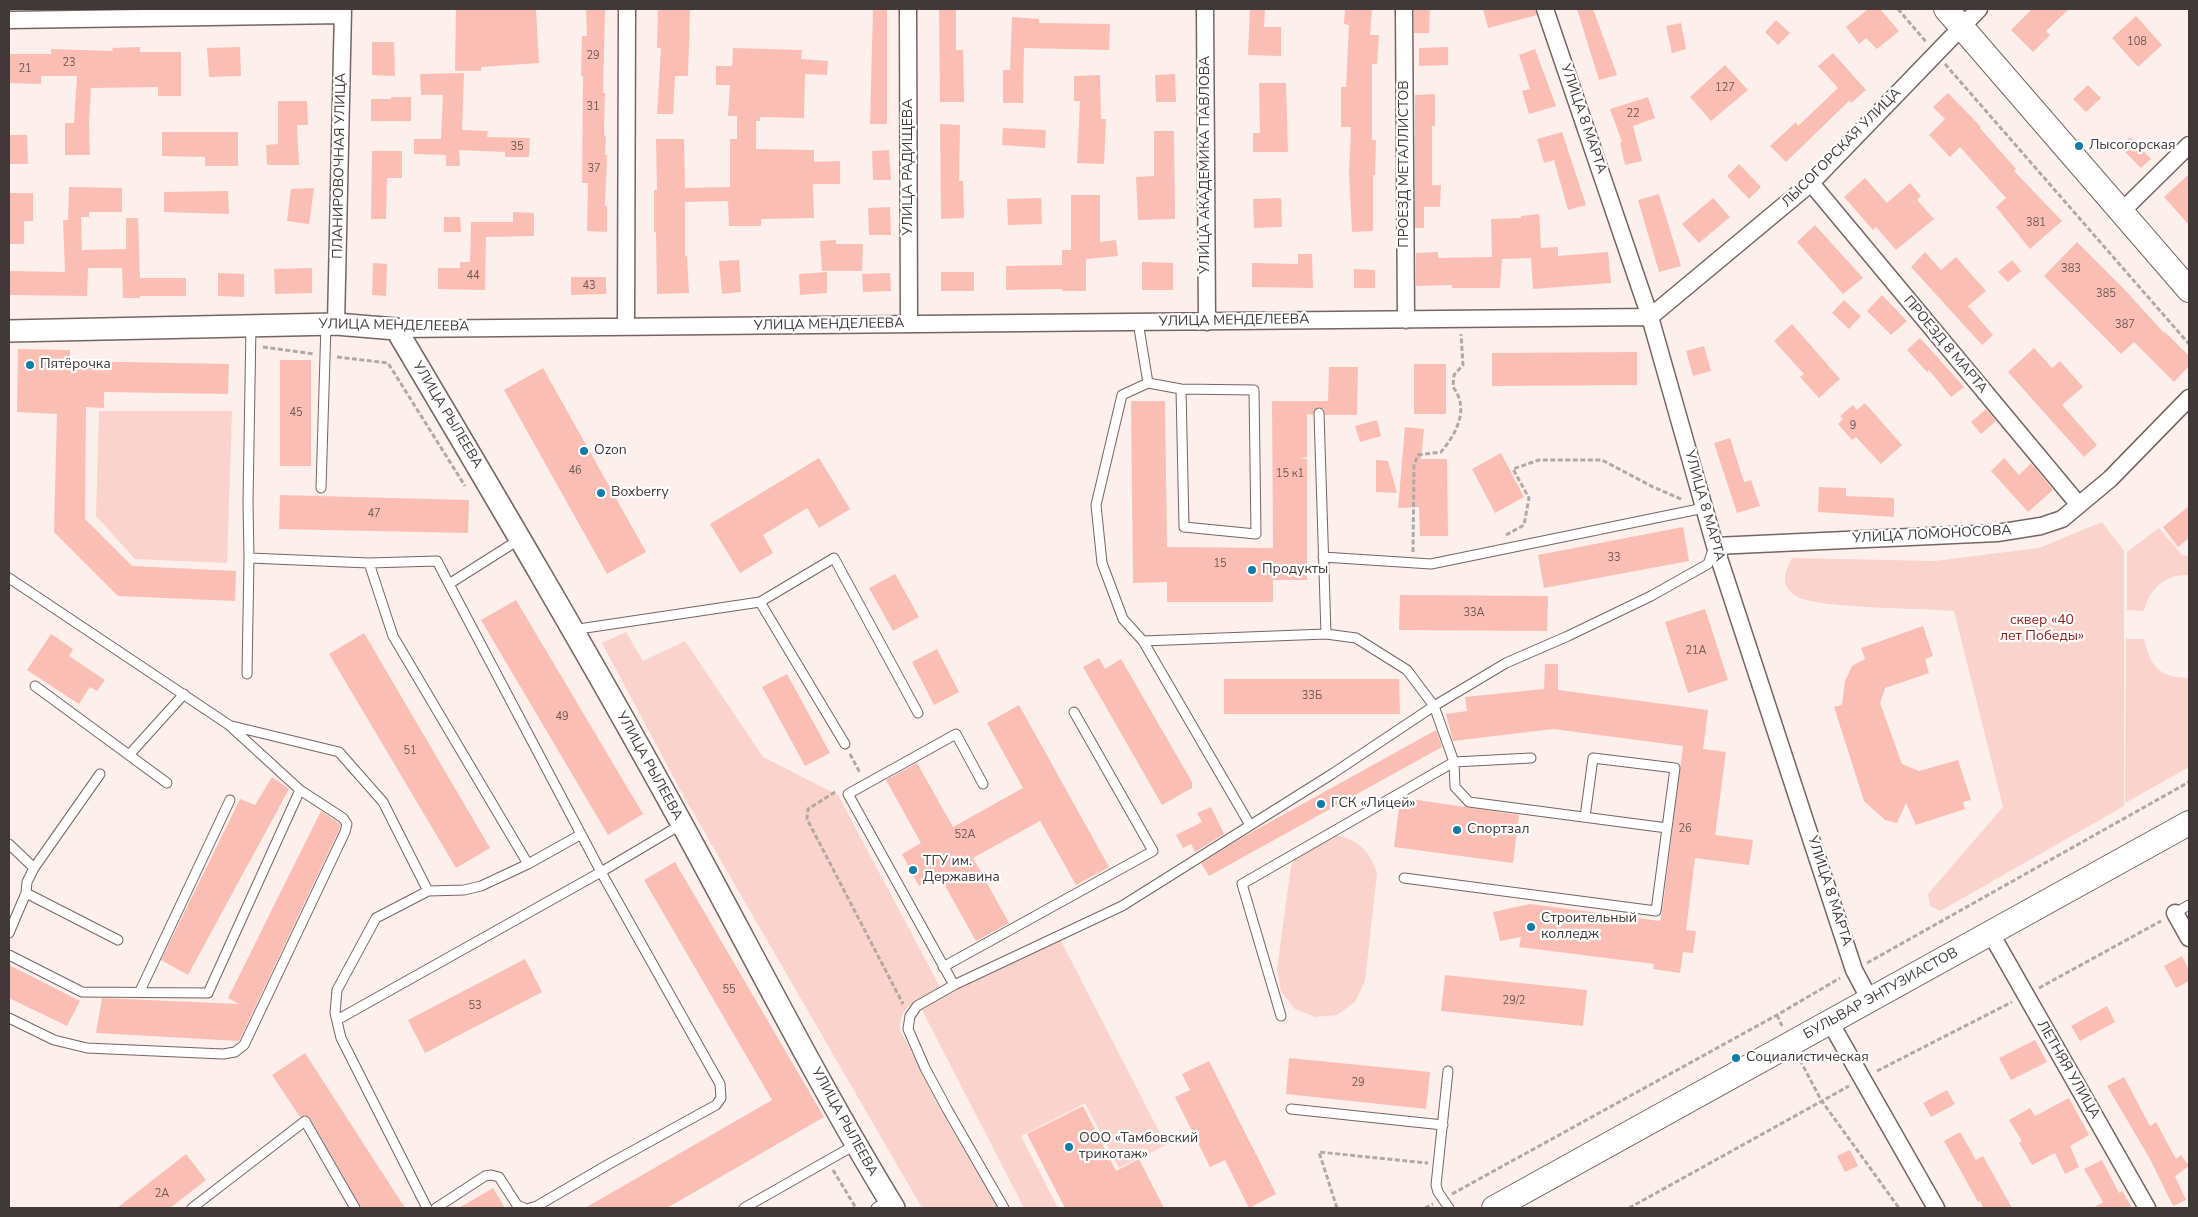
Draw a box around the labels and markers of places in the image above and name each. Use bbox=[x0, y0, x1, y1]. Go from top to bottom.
place label: Лысогорская bbox=[2089, 138, 2176, 154]
marker: Лысогорская bbox=[2073, 140, 2085, 152]
place label: Пятёрочка bbox=[40, 357, 111, 373]
marker: Пятёрочка bbox=[24, 359, 36, 371]
place label: Ozon bbox=[594, 443, 627, 459]
marker: Ozon bbox=[578, 445, 590, 457]
place label: Boxberry bbox=[611, 485, 669, 501]
marker: Boxberry bbox=[595, 487, 607, 499]
place label: Продукты bbox=[1262, 562, 1328, 578]
marker: Продукты bbox=[1246, 564, 1258, 576]
place label: ГСК «Лицей» bbox=[1331, 796, 1415, 812]
marker: ГСК «Лицей» bbox=[1315, 798, 1327, 810]
place label: Спортзал bbox=[1467, 822, 1530, 838]
marker: Спортзал bbox=[1451, 824, 1463, 836]
place label: ТГУ им. Державина bbox=[923, 854, 1000, 886]
marker: ТГУ им. Державина bbox=[907, 864, 919, 876]
place label: Строительный колледж bbox=[1541, 911, 1637, 944]
marker: Строительный колледж bbox=[1525, 921, 1537, 933]
place label: Социалистическая bbox=[1746, 1050, 1869, 1066]
marker: Социалистическая bbox=[1730, 1052, 1742, 1064]
place label: ООО «Тамбовский трикотаж» bbox=[1079, 1131, 1198, 1164]
marker: ООО «Тамбовский трикотаж» bbox=[1063, 1141, 1075, 1153]

